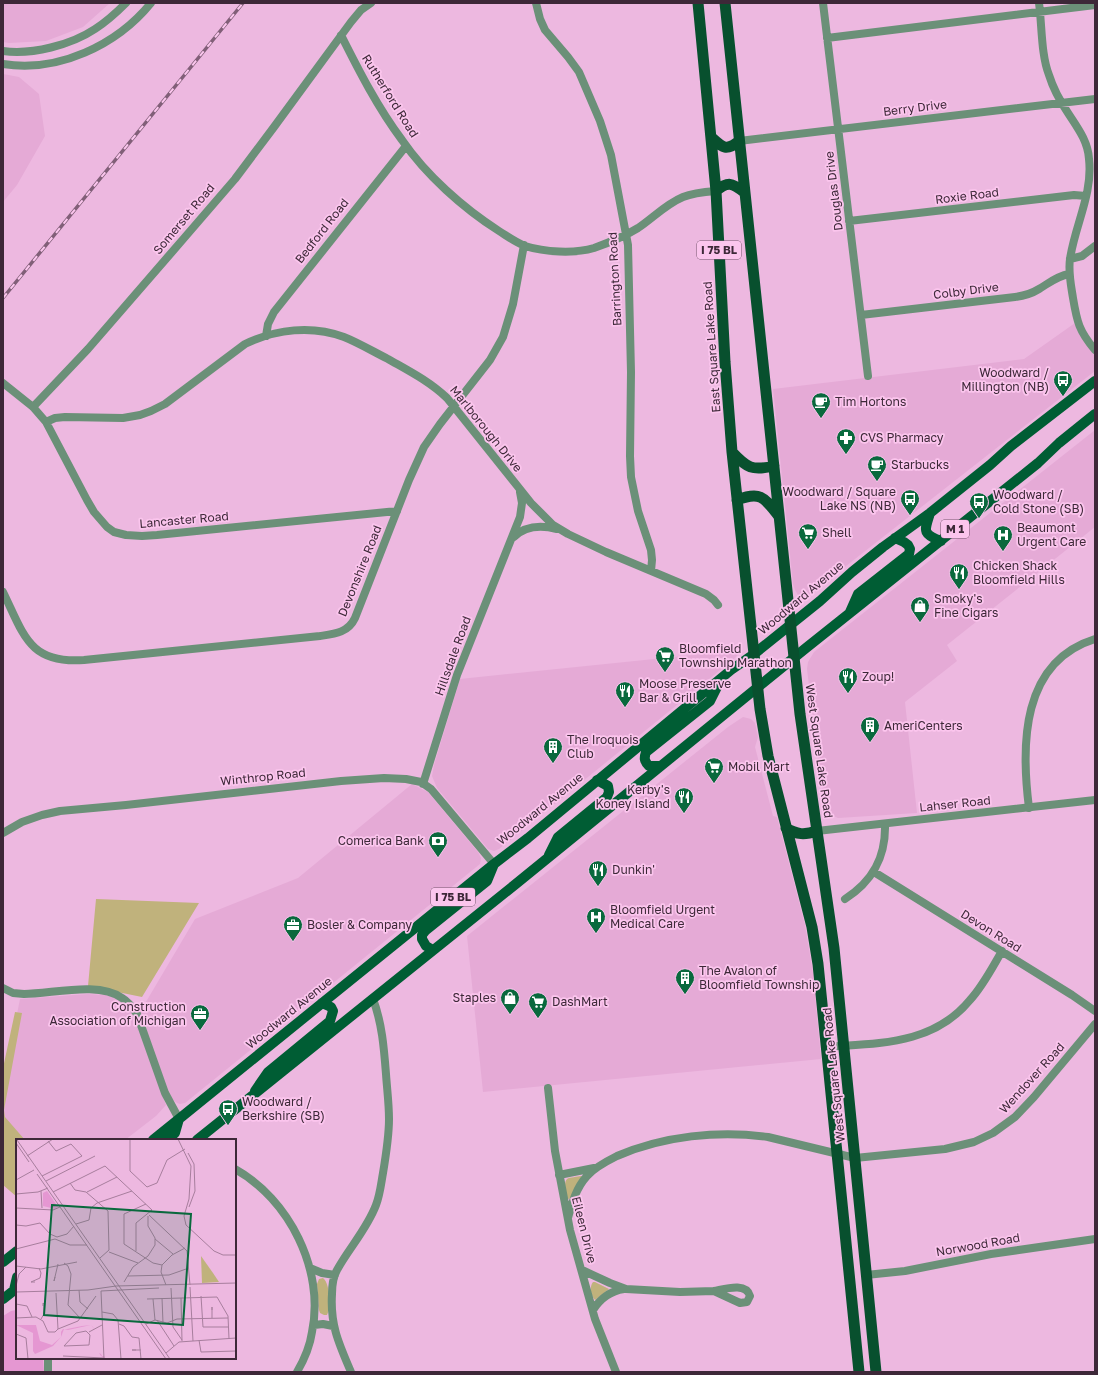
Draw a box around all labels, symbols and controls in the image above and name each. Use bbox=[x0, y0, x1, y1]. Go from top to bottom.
street label: Rutherford Road bbox=[359, 51, 422, 140]
street label: Berry Drive bbox=[882, 96, 948, 119]
street label: Douglas Drive bbox=[821, 150, 846, 232]
street label: Somerset Road bbox=[150, 180, 218, 257]
street label: Roxie Road bbox=[934, 184, 1000, 207]
street label: Bedford Road bbox=[292, 195, 352, 266]
street label: Barrington Road bbox=[605, 232, 624, 326]
road number: I 75 BL bbox=[697, 241, 741, 259]
street label: Colby Drive bbox=[932, 279, 1000, 302]
street label: East Square Lake Road bbox=[699, 281, 724, 413]
place label: Woodward / Millington (NB) bbox=[961, 365, 1049, 394]
bus stop icon: Woodward / Millington (NB) bbox=[1052, 369, 1074, 397]
street label: Marlborough Drive bbox=[447, 382, 526, 475]
cafe icon: Tim Hortons bbox=[810, 391, 832, 419]
place label: Tim Hortons bbox=[835, 394, 906, 409]
pharmacy icon: CVS Pharmacy bbox=[835, 427, 857, 455]
place label: CVS Pharmacy bbox=[860, 430, 944, 445]
cafe icon: Starbucks bbox=[866, 454, 888, 482]
place label: Starbucks bbox=[891, 457, 949, 472]
place label: Woodward / Square Lake NS (NB) bbox=[783, 484, 896, 513]
place label: Woodward / Cold Stone (SB) bbox=[993, 487, 1084, 516]
bus stop icon: Woodward / Square Lake NS (NB) bbox=[899, 488, 921, 516]
bus stop icon: Woodward / Cold Stone (SB) bbox=[968, 491, 990, 519]
street label: Lancaster Road bbox=[139, 508, 229, 531]
road number: M 1 bbox=[941, 520, 969, 538]
place label: Beaumont Urgent Care bbox=[1017, 520, 1086, 549]
supermarket icon: Shell bbox=[797, 522, 819, 550]
street label: Devonshire Road bbox=[334, 523, 385, 619]
hospital icon: Beaumont Urgent Care bbox=[992, 524, 1014, 552]
place label: Shell bbox=[822, 525, 852, 540]
street label: Woodward Avenue bbox=[755, 558, 846, 638]
place label: Chicken Shack Bloomfield Hills bbox=[973, 558, 1065, 587]
restaurant icon: Chicken Shack Bloomfield Hills bbox=[948, 562, 970, 590]
place label: Smoky's Fine Cigars bbox=[934, 591, 998, 620]
shop icon: Smoky's Fine Cigars bbox=[909, 595, 931, 623]
street label: Hillsdale Road bbox=[431, 614, 474, 698]
place label: Bloomfield Township Marathon bbox=[679, 641, 792, 670]
supermarket icon: Bloomfield Township Marathon bbox=[654, 645, 676, 673]
restaurant icon: Zoup! bbox=[837, 666, 859, 694]
place label: Zoup! bbox=[862, 669, 894, 684]
place label: Moose Preserve Bar & Grill bbox=[639, 676, 731, 705]
restaurant icon: Moose Preserve Bar & Grill bbox=[614, 680, 636, 708]
street label: West Square Lake Road bbox=[803, 683, 836, 819]
building icon: AmeriCenters bbox=[859, 715, 881, 743]
place label: AmeriCenters bbox=[884, 718, 963, 733]
place label: The Iroquois Club bbox=[567, 732, 639, 761]
building icon: The Iroquois Club bbox=[542, 736, 564, 764]
supermarket icon: Mobil Mart bbox=[703, 756, 725, 784]
place label: Mobil Mart bbox=[728, 759, 790, 774]
street label: Winthrop Road bbox=[220, 765, 306, 788]
street label: Woodward Avenue bbox=[494, 769, 586, 848]
place label: Kerby's Koney Island bbox=[595, 782, 670, 811]
restaurant icon: Kerby's Koney Island bbox=[673, 786, 695, 814]
street label: Lahser Road bbox=[919, 792, 991, 815]
bank icon: Comerica Bank bbox=[427, 830, 449, 858]
place label: Comerica Bank bbox=[338, 833, 424, 848]
restaurant icon: Dunkin' bbox=[587, 859, 609, 887]
place label: Dunkin' bbox=[612, 862, 655, 877]
road number: I 75 BL bbox=[431, 888, 475, 906]
place label: Bloomfield Urgent Medical Care bbox=[610, 902, 715, 931]
hospital icon: Bloomfield Urgent Medical Care bbox=[585, 906, 607, 934]
street label: Devon Road bbox=[958, 906, 1024, 955]
office icon: Bosler & Company bbox=[282, 914, 304, 942]
place label: Bosler & Company bbox=[307, 917, 412, 932]
place label: The Avalon of Bloomfield Township bbox=[699, 963, 819, 992]
building icon: The Avalon of Bloomfield Township bbox=[674, 967, 696, 995]
street label: Woodward Avenue bbox=[243, 973, 335, 1052]
shop icon: Staples bbox=[499, 987, 521, 1015]
place label: Staples bbox=[453, 990, 496, 1005]
supermarket icon: DashMart bbox=[527, 991, 549, 1019]
place label: DashMart bbox=[552, 994, 608, 1009]
place label: Construction Association of Michigan bbox=[49, 999, 186, 1028]
office icon: Construction Association of Michigan bbox=[189, 1003, 211, 1031]
street label: West Square Lake Road bbox=[819, 1007, 848, 1143]
street label: Wendover Road bbox=[996, 1039, 1067, 1116]
place label: Woodward / Berkshire (SB) bbox=[242, 1094, 325, 1123]
bus stop icon: Woodward / Berkshire (SB) bbox=[217, 1098, 239, 1126]
inset map bbox=[16, 1139, 236, 1359]
street label: Eileen Drive bbox=[569, 1195, 600, 1265]
street label: Norwood Road bbox=[935, 1230, 1021, 1259]

